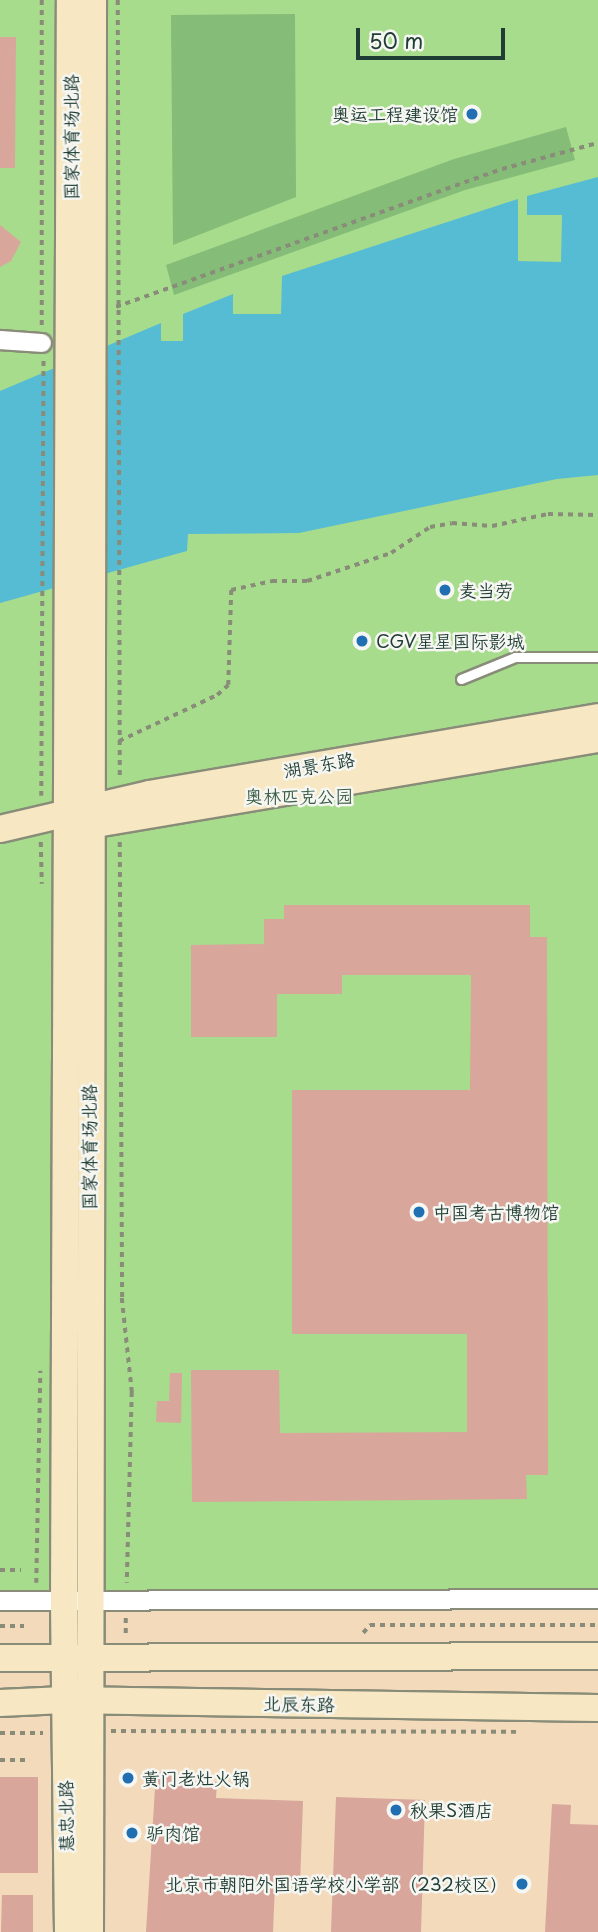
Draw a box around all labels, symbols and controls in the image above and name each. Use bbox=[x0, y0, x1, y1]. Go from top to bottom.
scale bar bbox=[360, 14, 509, 58]
text: 50 m bbox=[369, 24, 423, 56]
street label: 国家体育场北路 bbox=[60, 74, 82, 200]
place label: 奥运工程建设馆 bbox=[332, 103, 458, 125]
marker: 奥运工程建设馆 bbox=[464, 106, 480, 122]
place label: 麦当劳 bbox=[459, 579, 513, 601]
marker: 麦当劳 bbox=[437, 582, 453, 598]
place label: CGV星星国际影城 bbox=[376, 630, 525, 652]
marker: CGV星星国际影城 bbox=[354, 633, 370, 649]
street label: 湖景东路 bbox=[282, 748, 356, 782]
park label: 奥林匹克公园 bbox=[245, 785, 353, 807]
street label: 国家体育场北路 bbox=[78, 1084, 100, 1210]
place label: 中国考古博物馆 bbox=[433, 1201, 559, 1223]
marker: 中国考古博物馆 bbox=[411, 1204, 427, 1220]
street label: 北辰东路 bbox=[263, 1693, 335, 1715]
place label: 黄门老灶火锅 bbox=[142, 1767, 250, 1789]
marker: 黄门老灶火锅 bbox=[120, 1770, 136, 1786]
street label: 慧忠北路 bbox=[55, 1780, 77, 1852]
place label: 秋果S酒店 bbox=[410, 1799, 493, 1821]
marker: 秋果S酒店 bbox=[388, 1802, 404, 1818]
place label: 驴肉馆 bbox=[146, 1822, 200, 1844]
marker: 驴肉馆 bbox=[124, 1825, 140, 1841]
place label: 北京市朝阳外国语学校小学部（232校区） bbox=[165, 1873, 508, 1895]
marker: 北京市朝阳外国语学校小学部（232校区） bbox=[514, 1876, 530, 1892]

